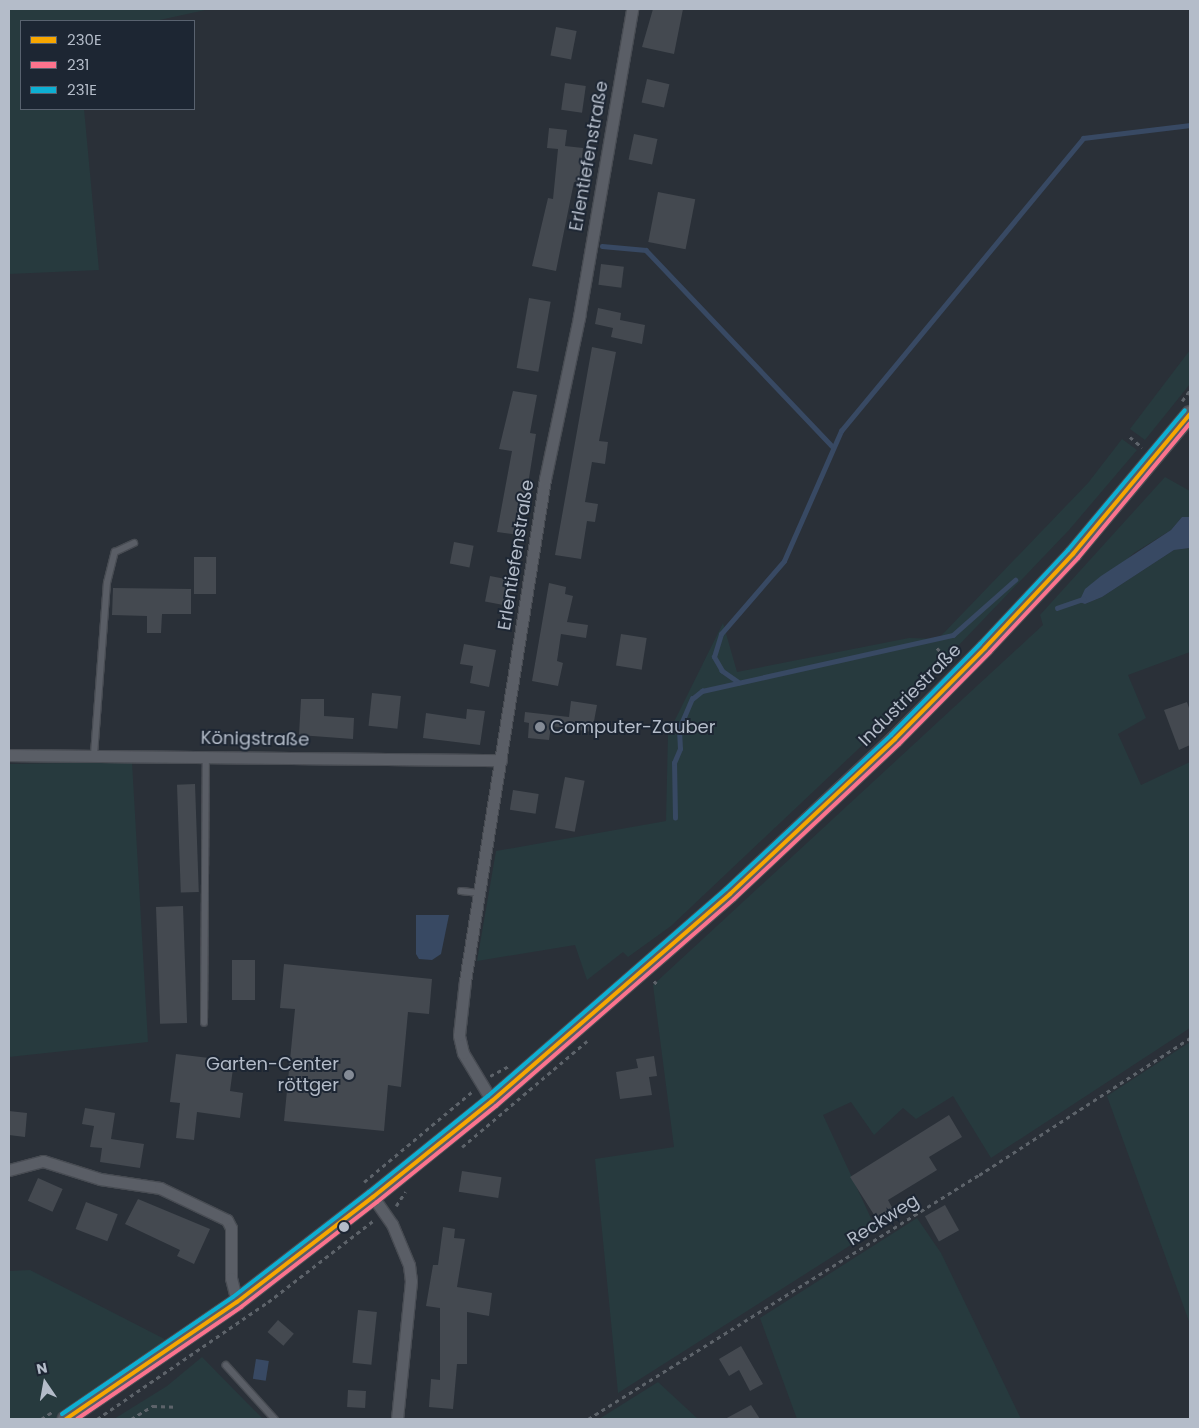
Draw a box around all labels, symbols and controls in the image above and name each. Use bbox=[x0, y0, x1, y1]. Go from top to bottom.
legend bbox=[20, 20, 195, 110]
text: 230E bbox=[67, 29, 102, 50]
text: 231 bbox=[67, 54, 89, 75]
text: 231E bbox=[67, 79, 97, 100]
street label: Erlentiefenstraße bbox=[565, 79, 613, 233]
street label: Erlentiefenstraße bbox=[493, 478, 539, 632]
street label: Industriestraße bbox=[854, 639, 966, 751]
place label: Computer-Zauber bbox=[550, 716, 715, 738]
marker: Computer-Zauber bbox=[534, 721, 546, 733]
street label: Königstraße bbox=[200, 727, 310, 751]
place label: Garten-Center röttger bbox=[206, 1054, 339, 1096]
marker: Garten-Center röttger bbox=[343, 1069, 355, 1081]
street label: Reckweg bbox=[843, 1190, 923, 1250]
unlabelled marker bbox=[339, 1222, 349, 1232]
text: N bbox=[35, 1357, 49, 1379]
north arrow bbox=[20, 1358, 70, 1408]

